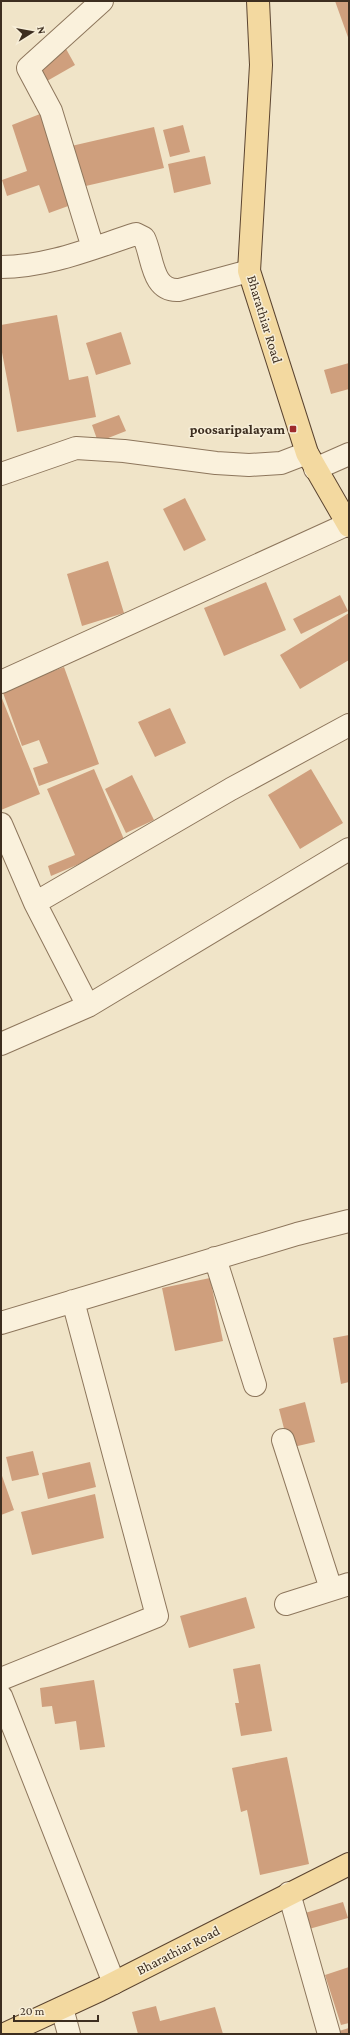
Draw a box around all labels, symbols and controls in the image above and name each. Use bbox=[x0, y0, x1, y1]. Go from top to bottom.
north arrow bbox=[12, 12, 52, 52]
text: N bbox=[35, 25, 49, 35]
street label: Bharathiar Road bbox=[244, 273, 286, 366]
place label: poosaripalayam bbox=[190, 421, 285, 437]
marker: poosaripalayam bbox=[288, 424, 298, 434]
street label: Bharathiar Road bbox=[134, 1922, 223, 1978]
scale bar bbox=[14, 1997, 98, 2023]
text: 20 m bbox=[20, 2004, 45, 2018]

